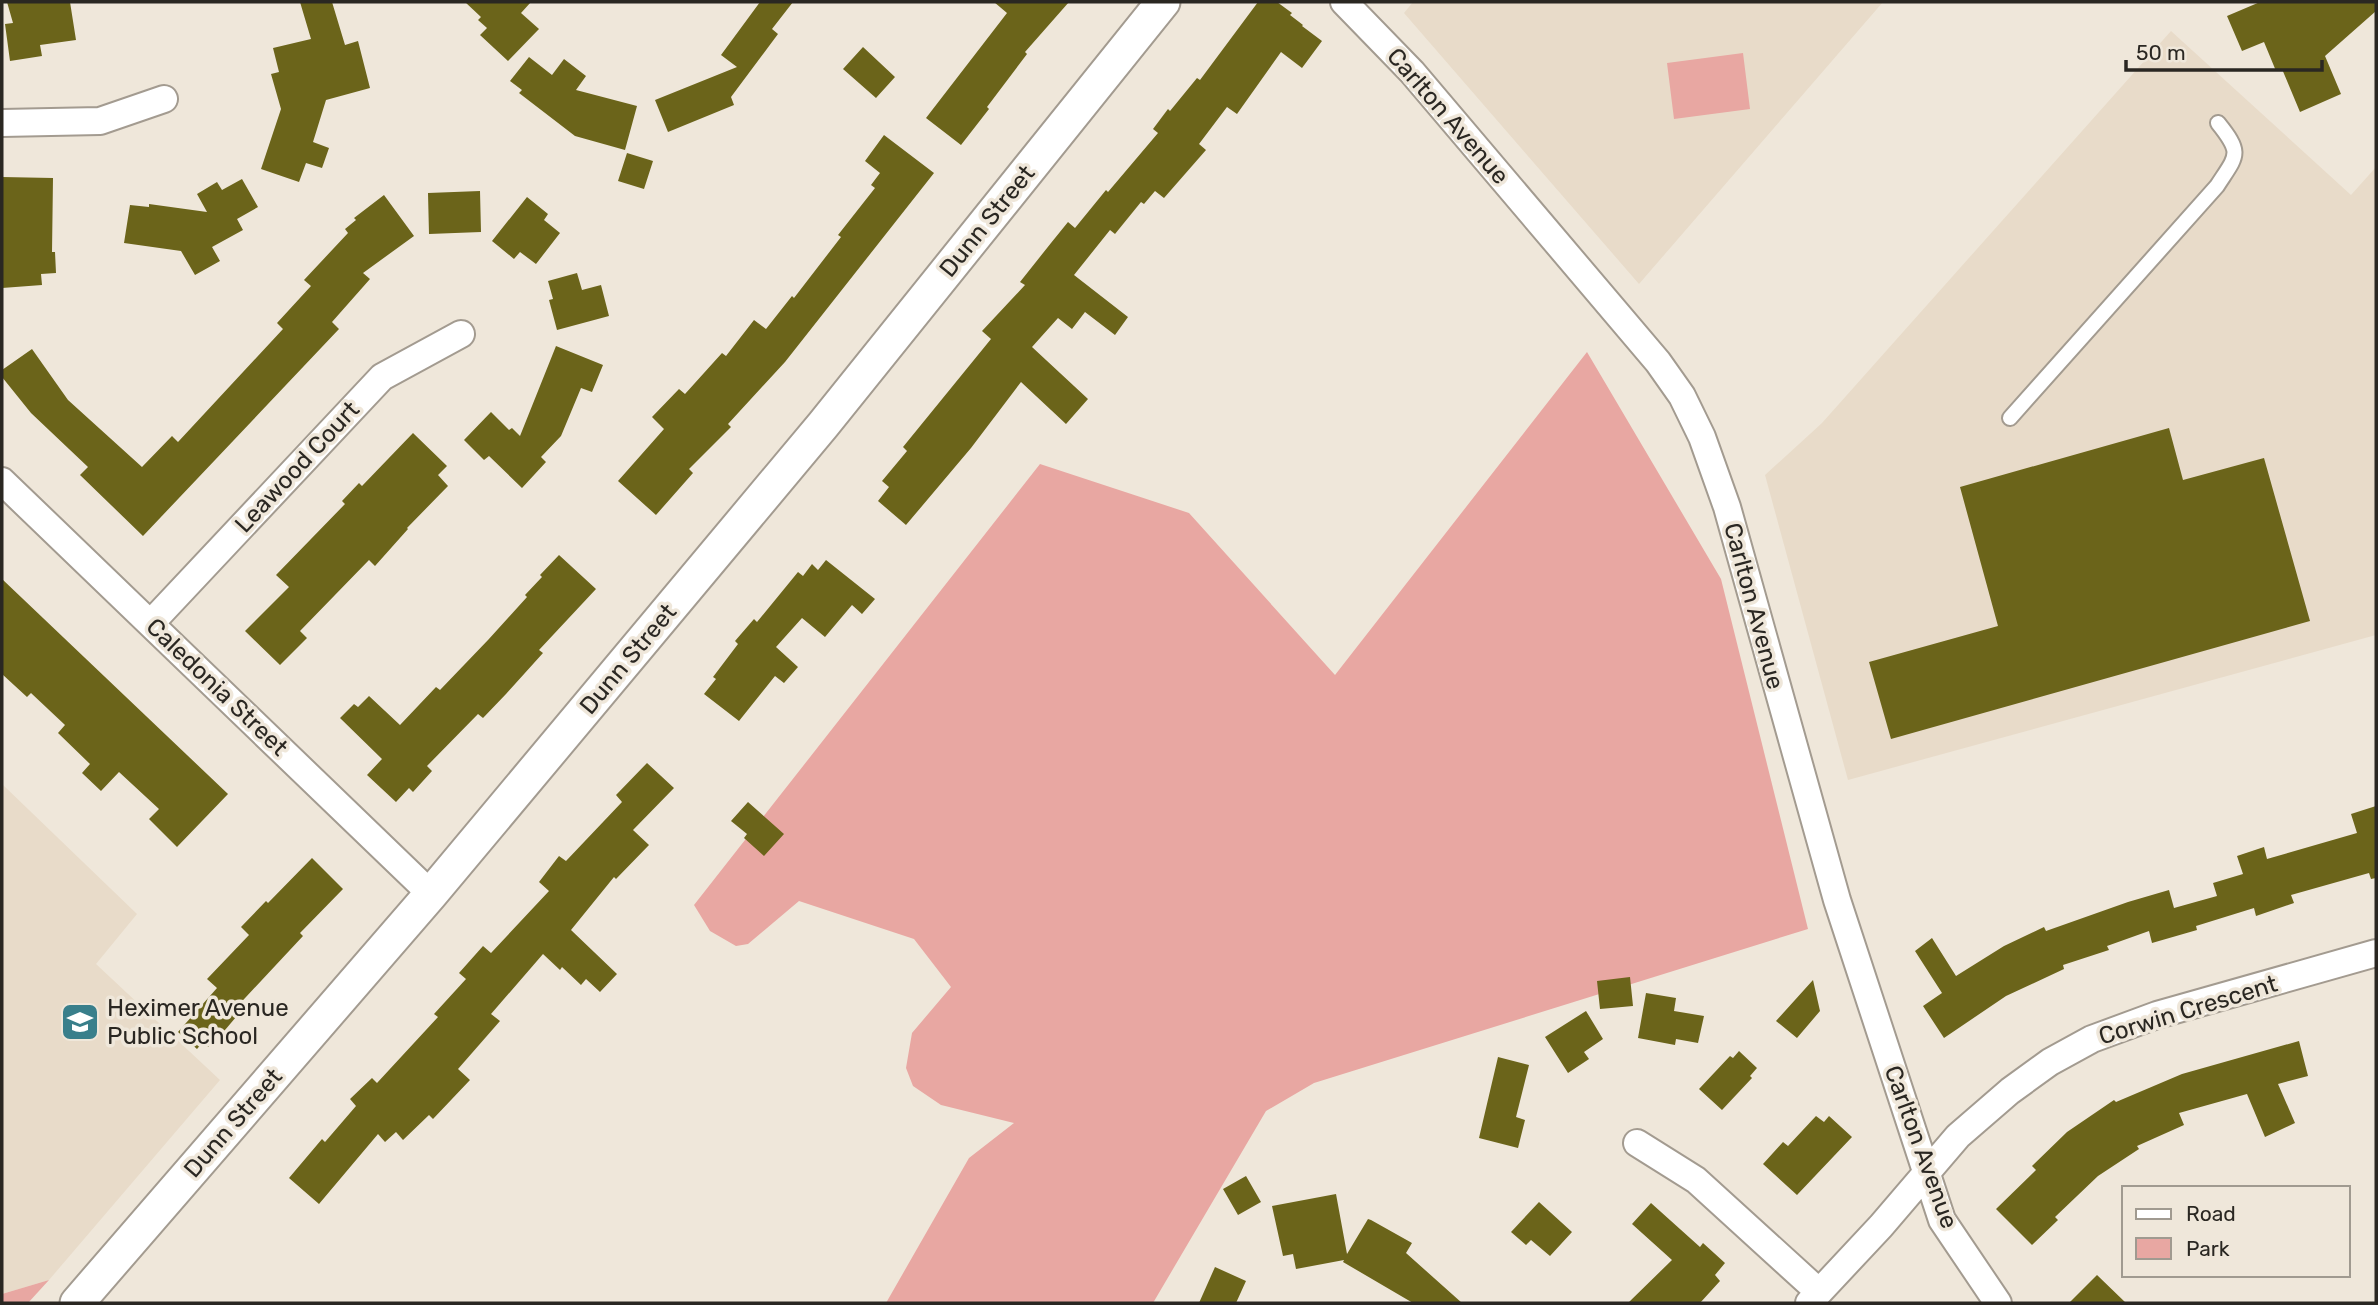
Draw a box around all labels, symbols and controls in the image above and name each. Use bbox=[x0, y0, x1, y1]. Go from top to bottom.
scale bar bbox=[2126, 28, 2322, 72]
text: 50 m bbox=[2136, 40, 2186, 65]
street label: Carlton Avenue bbox=[1381, 42, 1515, 190]
street label: Dunn Street bbox=[934, 160, 1040, 282]
street label: Leawood Court bbox=[229, 396, 365, 538]
street label: Carlton Avenue bbox=[1718, 520, 1790, 692]
street label: Dunn Street bbox=[574, 598, 682, 720]
street label: Caledonia Street bbox=[141, 613, 293, 761]
street label: Corwin Crescent bbox=[2095, 970, 2281, 1050]
place label: Heximer Avenue Public School bbox=[107, 994, 289, 1050]
school or university icon: Heximer Avenue Public School bbox=[59, 1001, 101, 1043]
street label: Carlton Avenue bbox=[1879, 1062, 1963, 1232]
street label: Dunn Street bbox=[178, 1063, 288, 1183]
legend bbox=[2122, 1186, 2350, 1277]
text: Road bbox=[2186, 1201, 2236, 1226]
text: Park bbox=[2186, 1236, 2230, 1261]

